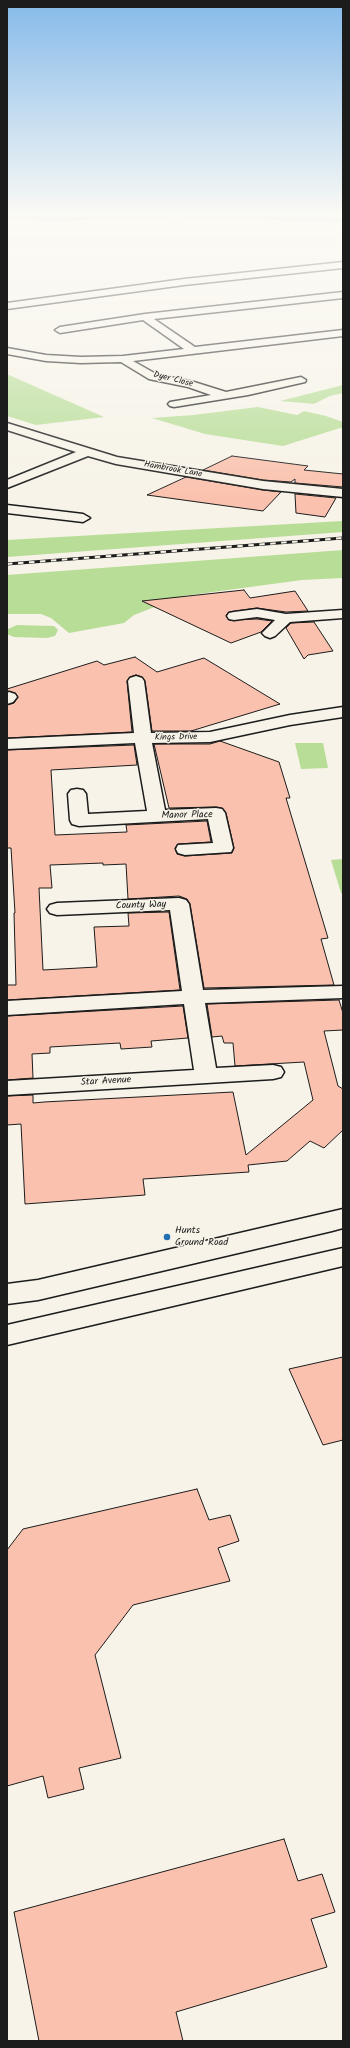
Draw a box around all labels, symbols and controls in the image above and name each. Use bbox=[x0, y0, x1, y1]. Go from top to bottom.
street label: Dyer Close bbox=[152, 370, 194, 390]
street label: Hambrook Lane bbox=[143, 460, 203, 480]
street label: Kings Drive bbox=[155, 732, 197, 744]
street label: Manor Place bbox=[161, 810, 213, 822]
street label: County Way bbox=[116, 899, 166, 913]
street label: Star Avenue bbox=[80, 1075, 132, 1089]
place label: Hunts Ground Road bbox=[175, 1225, 228, 1248]
marker: Hunts Ground Road bbox=[162, 1232, 172, 1242]

